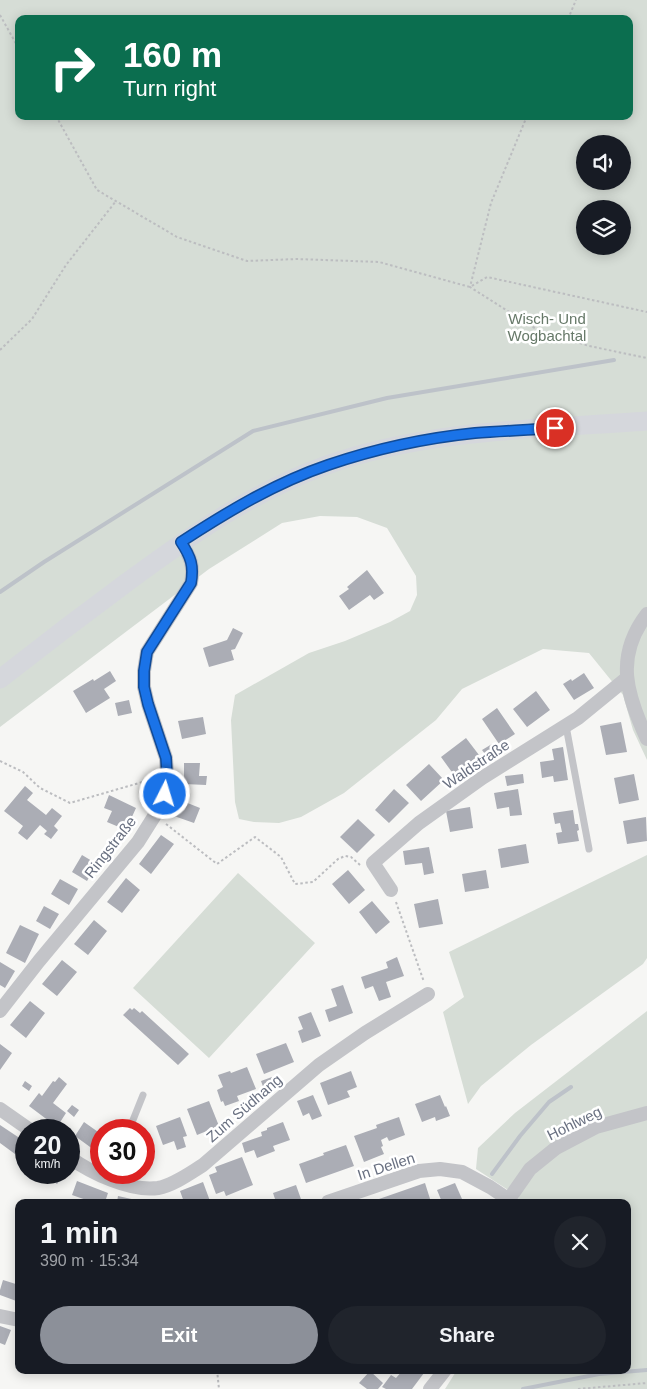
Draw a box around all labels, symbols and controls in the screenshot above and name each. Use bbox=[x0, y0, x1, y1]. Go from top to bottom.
icon: right bbox=[40, 35, 105, 100]
text: 160 m bbox=[123, 35, 222, 74]
text: Turn right bbox=[123, 76, 216, 101]
map controls bbox=[576, 135, 631, 255]
button: sound bbox=[576, 135, 631, 190]
button: layers bbox=[576, 200, 631, 255]
park label: Wisch- Und Wogbachtal bbox=[508, 310, 586, 344]
pin bbox=[534, 407, 576, 449]
icon: arrive bbox=[541, 414, 569, 442]
street label: Waldstraße bbox=[440, 736, 512, 792]
position arrow bbox=[138, 767, 190, 819]
street label: Ringstraße bbox=[81, 813, 139, 881]
street label: Zum Südhang bbox=[203, 1071, 285, 1145]
street label: Hohlweg bbox=[544, 1103, 604, 1143]
speed limit sign: 30 bbox=[90, 1119, 155, 1184]
text: 20 bbox=[34, 1131, 61, 1159]
street label: In Dellen bbox=[355, 1149, 417, 1183]
text: km/h bbox=[34, 1157, 61, 1171]
text: 1 min bbox=[40, 1216, 118, 1249]
button: close bbox=[554, 1216, 606, 1268]
text: 390 m · 15:34 bbox=[40, 1252, 139, 1269]
button: Exit bbox=[40, 1306, 318, 1364]
button: Share bbox=[328, 1306, 606, 1364]

